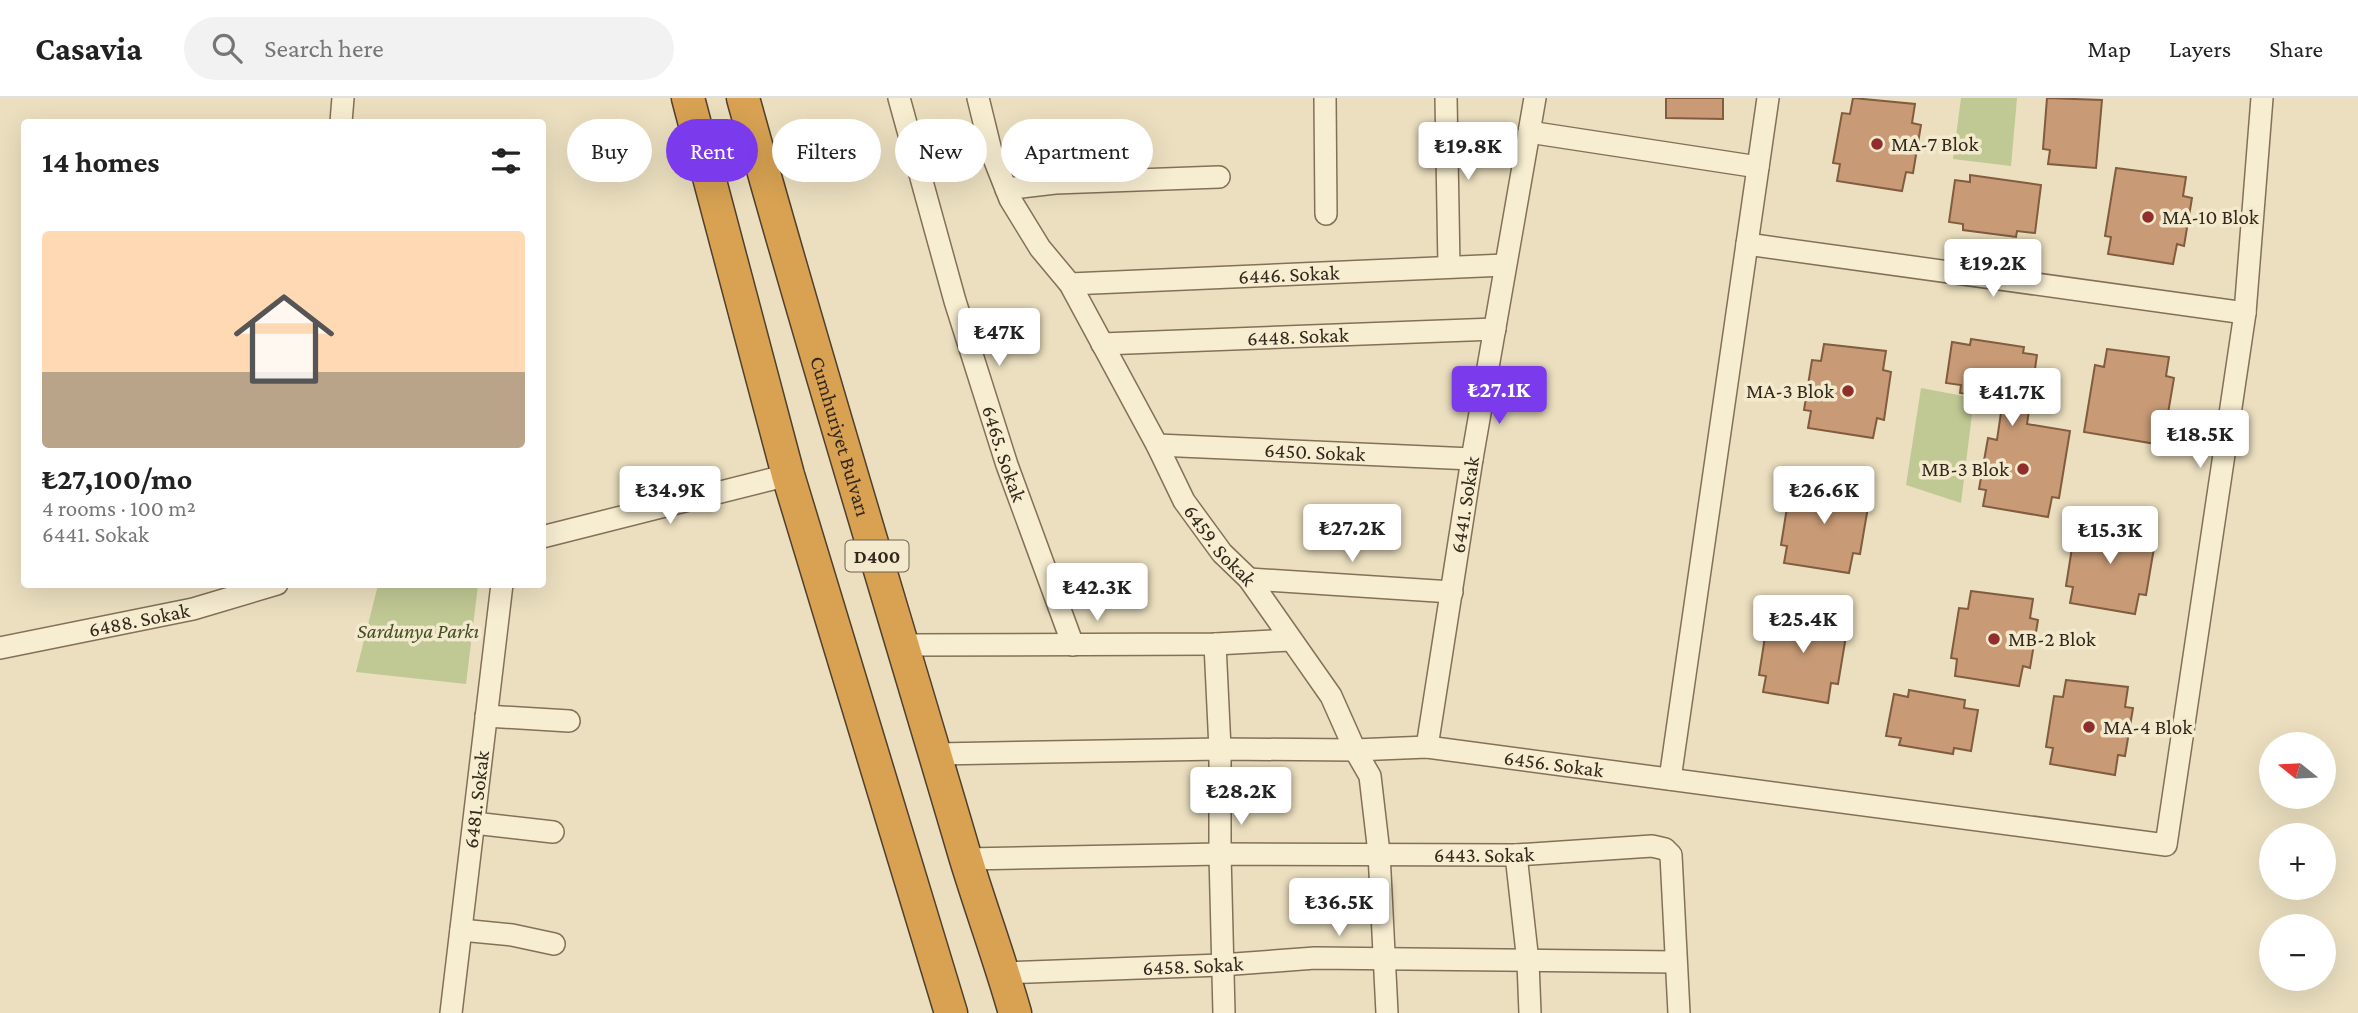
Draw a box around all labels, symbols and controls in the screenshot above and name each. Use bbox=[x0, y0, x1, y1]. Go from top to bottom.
search box bbox=[184, 17, 674, 80]
icon: search bbox=[208, 29, 246, 67]
text: Casavia bbox=[35, 30, 142, 67]
text: Search here bbox=[264, 34, 384, 63]
text: Map bbox=[2087, 35, 2131, 62]
text: Layers bbox=[2169, 35, 2231, 62]
text: Share bbox=[2269, 35, 2323, 62]
chip: Buy bbox=[567, 119, 652, 182]
chip: Rent bbox=[666, 119, 758, 182]
chip: Filters bbox=[772, 119, 881, 182]
chip: New bbox=[895, 119, 987, 182]
chip: Apartment bbox=[1001, 119, 1153, 182]
pin: ₺19.8K bbox=[1411, 122, 1525, 182]
text: ₺19.8K bbox=[1435, 132, 1502, 158]
place label: MA-7 Blok bbox=[1891, 132, 1978, 156]
marker: MA-7 Blok bbox=[1869, 136, 1885, 152]
icon: filters bbox=[487, 142, 525, 180]
text: 14 homes bbox=[42, 145, 160, 178]
place label: MA-10 Blok bbox=[2162, 205, 2259, 229]
marker: MA-10 Blok bbox=[2140, 209, 2156, 225]
pin: ₺19.2K bbox=[1936, 240, 2050, 299]
text: ₺19.2K bbox=[1960, 249, 2026, 275]
street label: 6446. Sokak bbox=[1238, 260, 1340, 289]
icon: home bbox=[221, 276, 347, 402]
pin: ₺47K bbox=[958, 308, 1040, 368]
text: ₺47K bbox=[974, 318, 1024, 344]
street label: 6448. Sokak bbox=[1246, 323, 1349, 350]
street label: Cumhuriyet Bulvarı bbox=[805, 353, 875, 520]
pin: ₺27.1K bbox=[1442, 366, 1556, 426]
pin: ₺41.7K bbox=[1955, 368, 2069, 428]
text: ₺27.1K bbox=[1468, 376, 1530, 402]
text: ₺41.7K bbox=[1980, 378, 2044, 404]
place label: MA-3 Blok bbox=[1746, 379, 1834, 403]
marker: MA-3 Blok bbox=[1840, 383, 1856, 399]
street label: 6465. Sokak bbox=[977, 403, 1032, 505]
pin: ₺18.5K bbox=[2143, 410, 2257, 470]
text: ₺18.5K bbox=[2167, 420, 2233, 446]
street label: 6450. Sokak bbox=[1264, 438, 1366, 466]
street label: 6441. Sokak bbox=[1445, 455, 1484, 555]
place label: MB-3 Blok bbox=[1921, 457, 2009, 481]
marker: MB-3 Blok bbox=[2015, 461, 2031, 477]
text: ₺27,100/mo bbox=[42, 462, 192, 495]
pin: ₺34.9K bbox=[613, 466, 727, 526]
pin: ₺26.6K bbox=[1767, 466, 1881, 526]
text: ₺34.9K bbox=[636, 476, 704, 502]
text: ₺26.6K bbox=[1789, 476, 1859, 502]
text: 4 rooms · 100 m² bbox=[42, 495, 196, 521]
street label: 6459. Sokak bbox=[1179, 500, 1262, 590]
pin: ₺27.2K bbox=[1295, 504, 1409, 564]
pin: ₺15.3K bbox=[2053, 506, 2167, 566]
text: ₺27.2K bbox=[1319, 514, 1385, 540]
text: ₺15.3K bbox=[2078, 516, 2142, 542]
text: 6441. Sokak bbox=[42, 521, 149, 547]
road number: D400 bbox=[846, 540, 908, 572]
pin: ₺42.3K bbox=[1040, 564, 1154, 623]
text: ₺42.3K bbox=[1063, 573, 1131, 599]
pin: ₺25.4K bbox=[1746, 596, 1860, 655]
street label: 6488. Sokak bbox=[87, 598, 192, 642]
text: ₺25.4K bbox=[1769, 605, 1837, 631]
park label: Sardunya Parkı bbox=[357, 619, 479, 643]
place label: MB-2 Blok bbox=[2008, 627, 2096, 651]
marker: MB-2 Blok bbox=[1986, 631, 2002, 647]
place label: MA-4 Blok bbox=[2103, 715, 2192, 739]
marker: MA-4 Blok bbox=[2081, 719, 2097, 735]
north arrow bbox=[2259, 732, 2336, 808]
map controls bbox=[2259, 732, 2336, 991]
street label: 6456. Sokak bbox=[1502, 745, 1605, 782]
street label: 6481. Sokak bbox=[459, 749, 494, 850]
pin: ₺28.2K bbox=[1184, 768, 1298, 827]
text: ₺28.2K bbox=[1206, 777, 1276, 803]
button: + bbox=[2259, 823, 2336, 900]
street label: 6443. Sokak bbox=[1434, 842, 1535, 867]
pin: ₺36.5K bbox=[1282, 878, 1396, 938]
text: ₺36.5K bbox=[1305, 888, 1373, 914]
button: − bbox=[2259, 914, 2336, 991]
street label: 6458. Sokak bbox=[1142, 951, 1244, 980]

